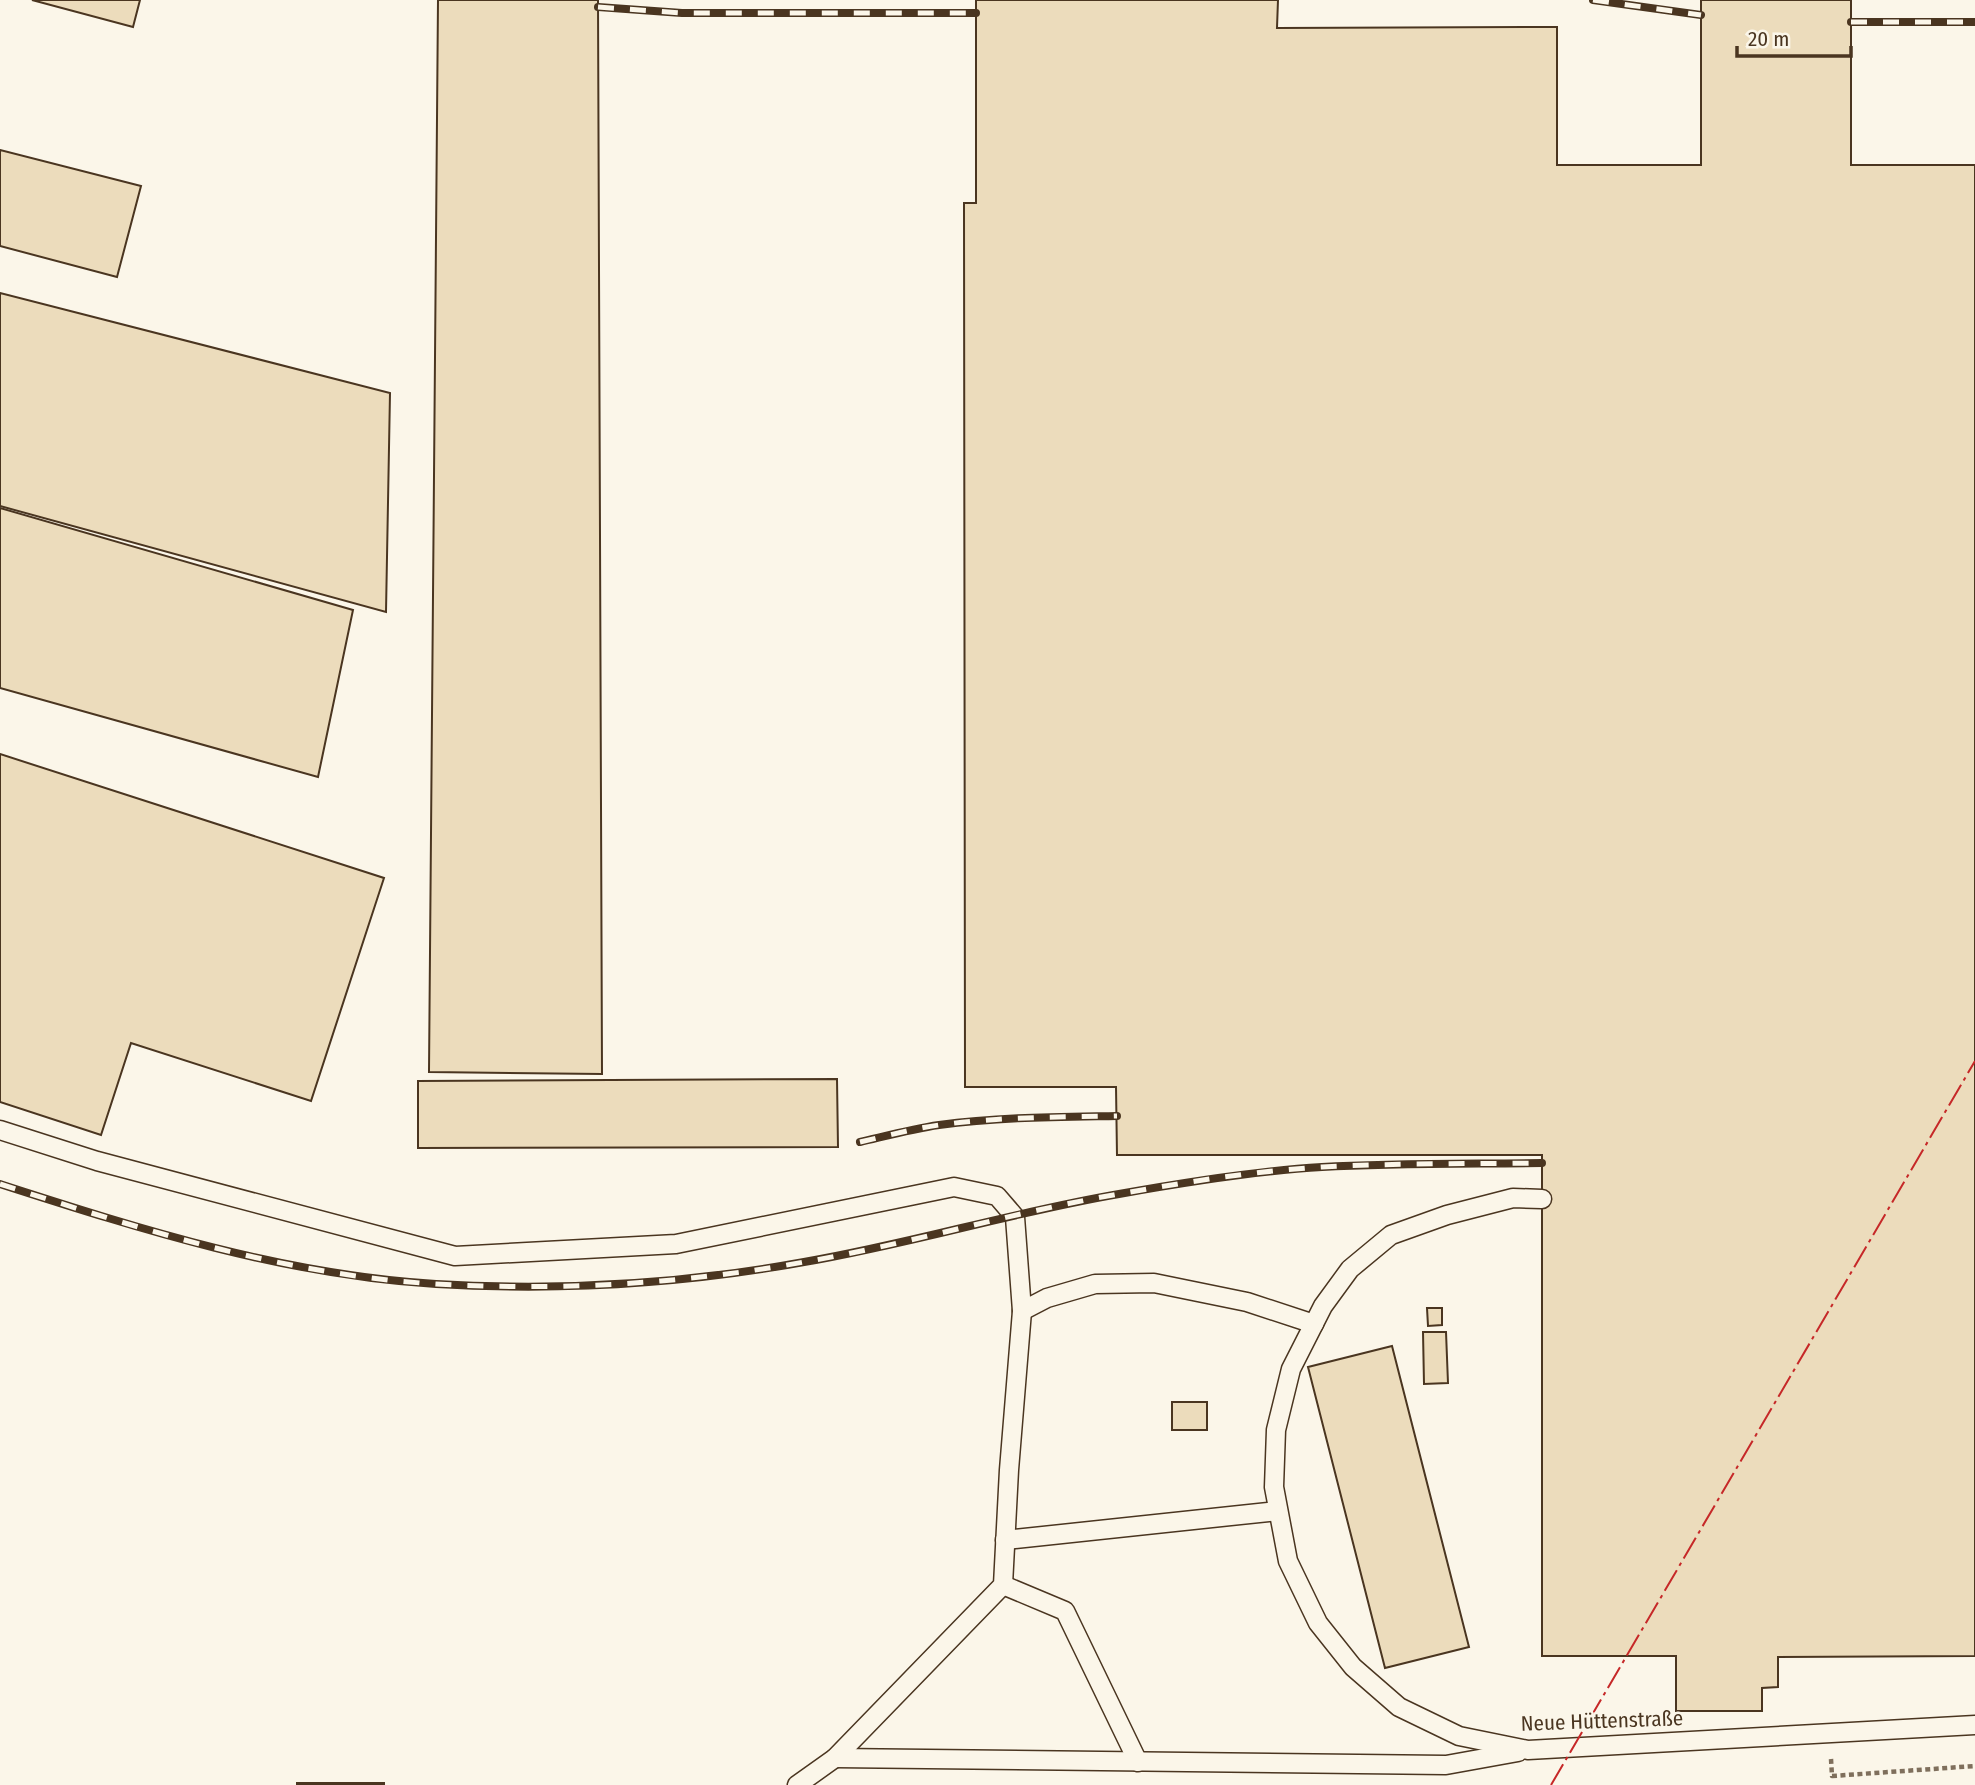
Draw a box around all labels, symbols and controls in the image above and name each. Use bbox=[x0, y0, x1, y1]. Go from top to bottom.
scale bar bbox=[1737, 14, 1851, 58]
text: 20 m bbox=[1748, 26, 1789, 52]
street label: Neue Hüttenstraße bbox=[1520, 1705, 1684, 1737]

